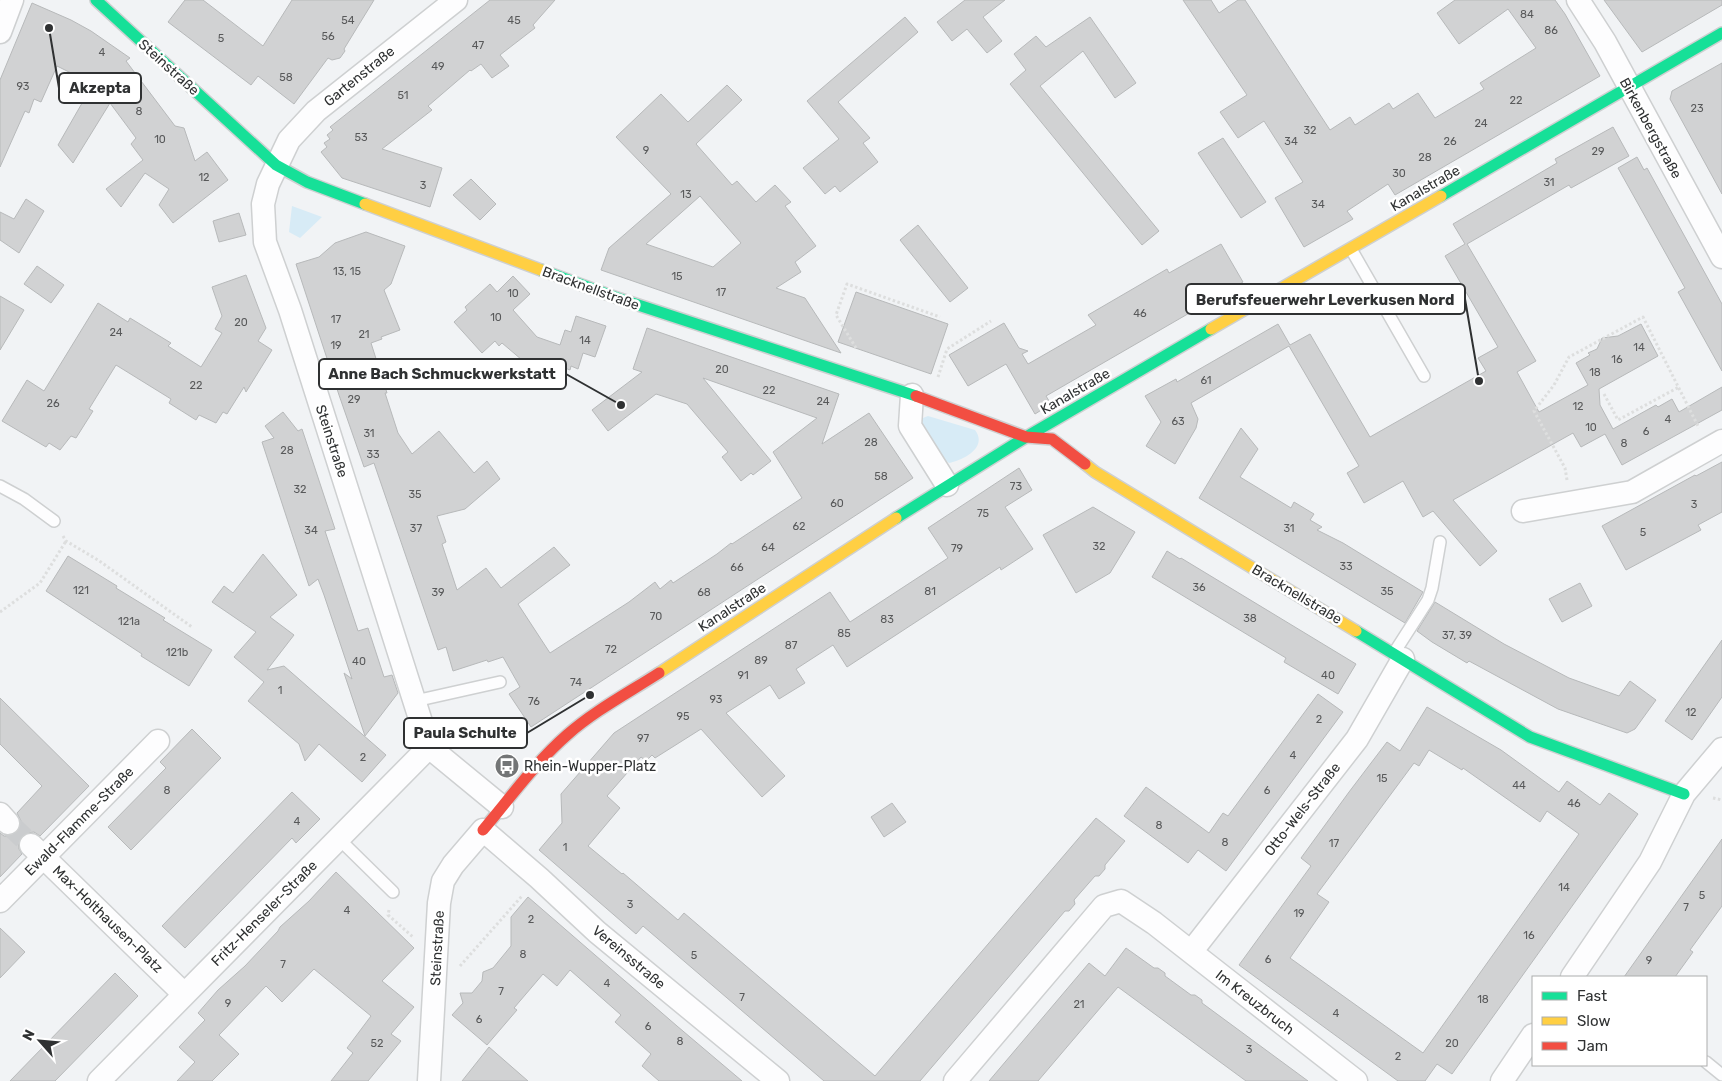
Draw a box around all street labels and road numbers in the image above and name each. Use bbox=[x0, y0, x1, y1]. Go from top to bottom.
street label: Steinstraße bbox=[135, 36, 203, 99]
street label: Gartenstraße bbox=[321, 43, 398, 110]
street label: Birkenbergstraße bbox=[1616, 75, 1685, 182]
street label: Kanalstraße bbox=[1388, 162, 1463, 215]
street label: Bracknellstraße bbox=[540, 263, 642, 314]
street label: Kanalstraße bbox=[1038, 365, 1113, 418]
street label: Steinstraße bbox=[312, 403, 351, 480]
street label: Bracknellstraße bbox=[1249, 561, 1345, 628]
street label: Kanalstraße bbox=[695, 579, 769, 636]
street label: Otto-Wels-Straße bbox=[1261, 759, 1344, 859]
street label: Ewald-Flamme-Straße bbox=[21, 763, 138, 879]
street label: Fritz-Henseler-Straße bbox=[208, 857, 321, 970]
street label: Max-Holthausen-Platz bbox=[49, 862, 166, 977]
street label: Steinstraße bbox=[427, 910, 448, 986]
street label: Vereinsstraße bbox=[589, 922, 669, 993]
street label: Im Kreuzbruch bbox=[1212, 966, 1297, 1038]

